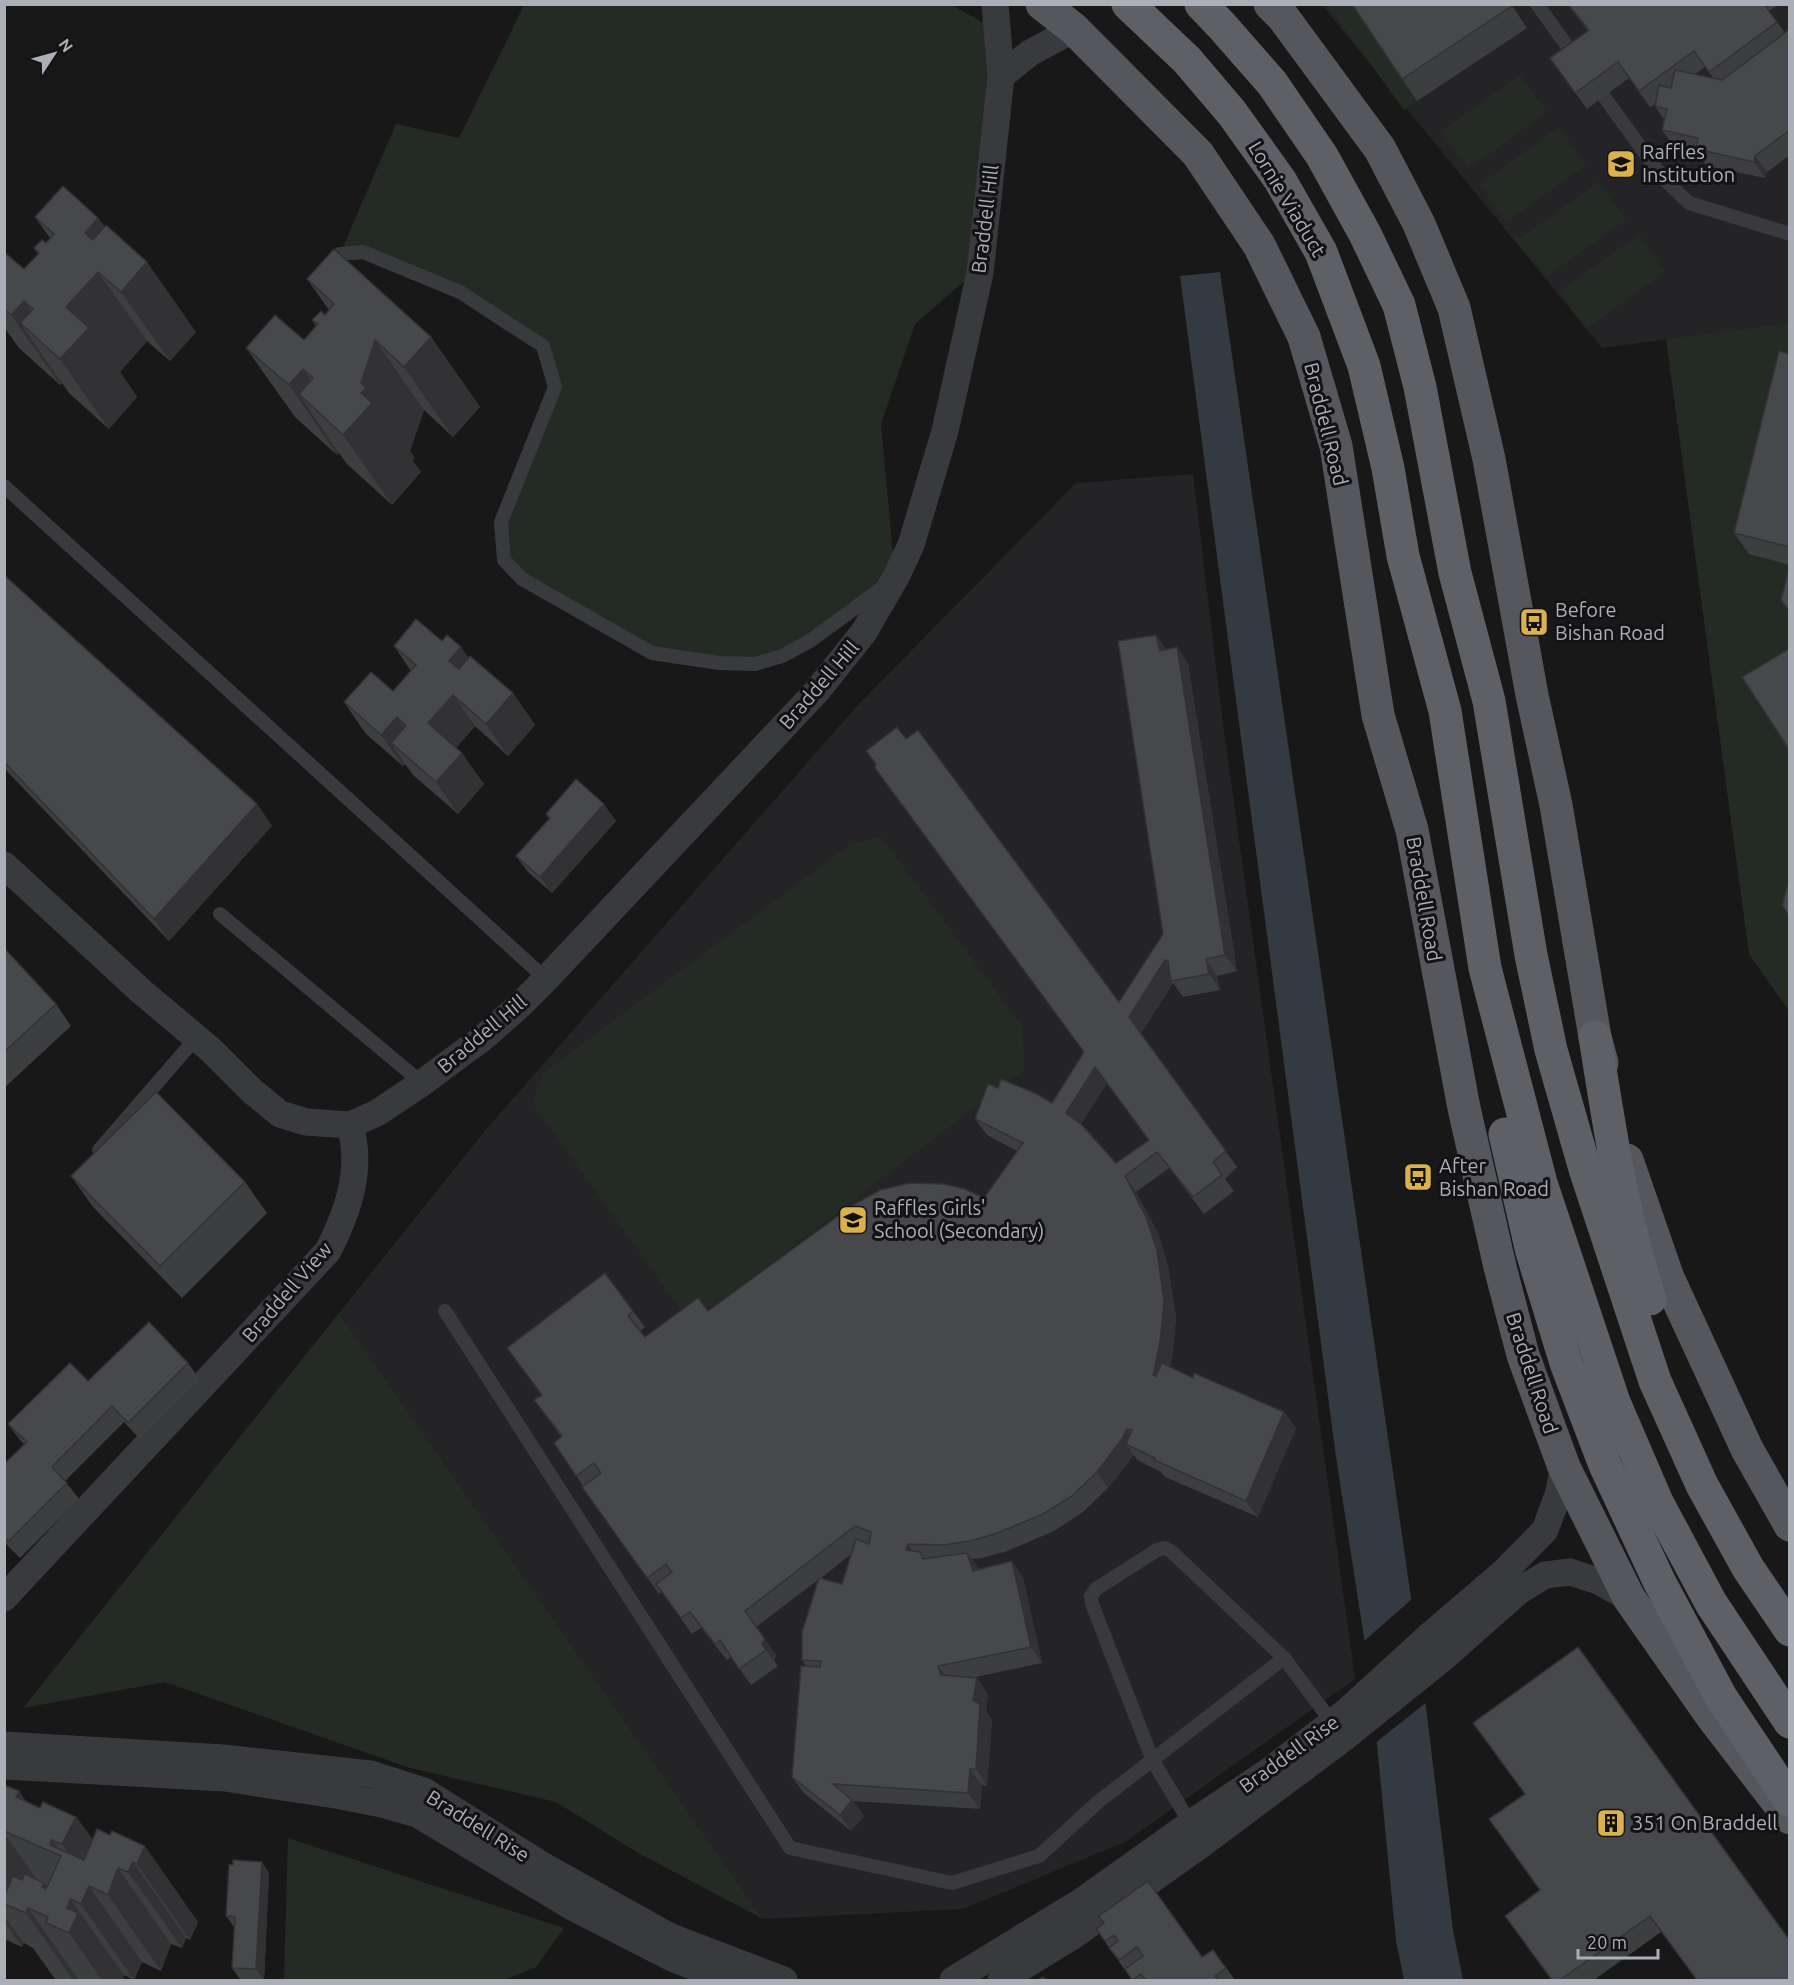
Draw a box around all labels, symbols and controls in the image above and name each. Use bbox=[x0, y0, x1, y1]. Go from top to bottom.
north arrow bbox=[24, 24, 84, 84]
text: N bbox=[55, 35, 77, 55]
street label: Lornie Viaduct bbox=[1244, 137, 1331, 261]
place label: Raffles Institution bbox=[1642, 140, 1735, 186]
school or university icon: Raffles Institution bbox=[1605, 148, 1637, 180]
street label: Braddell Hill bbox=[966, 163, 1003, 275]
street label: Braddell Road bbox=[1300, 360, 1353, 488]
place label: Before Bishan Road bbox=[1555, 598, 1665, 644]
bus stop icon: Before Bishan Road bbox=[1518, 606, 1550, 638]
street label: Braddell Hill bbox=[774, 636, 863, 733]
street label: Braddell Road bbox=[1402, 835, 1447, 963]
street label: Braddell Hill bbox=[432, 990, 531, 1078]
place label: After Bishan Road bbox=[1439, 1154, 1549, 1200]
bus stop icon: After Bishan Road bbox=[1402, 1161, 1434, 1193]
place label: Raffles Girls' School (Secondary) bbox=[874, 1196, 1044, 1242]
school or university icon: Raffles Girls' School (Secondary) bbox=[837, 1204, 869, 1236]
street label: Braddell View bbox=[237, 1237, 337, 1346]
street label: Braddell Road bbox=[1502, 1309, 1563, 1436]
street label: Braddell Rise bbox=[1235, 1710, 1343, 1797]
street label: Braddell Rise bbox=[423, 1785, 534, 1866]
building icon: 351 On Braddell bbox=[1595, 1807, 1627, 1839]
place label: 351 On Braddell bbox=[1632, 1811, 1777, 1834]
scale bar bbox=[1578, 1922, 1658, 1960]
text: 20 m bbox=[1587, 1932, 1627, 1952]

